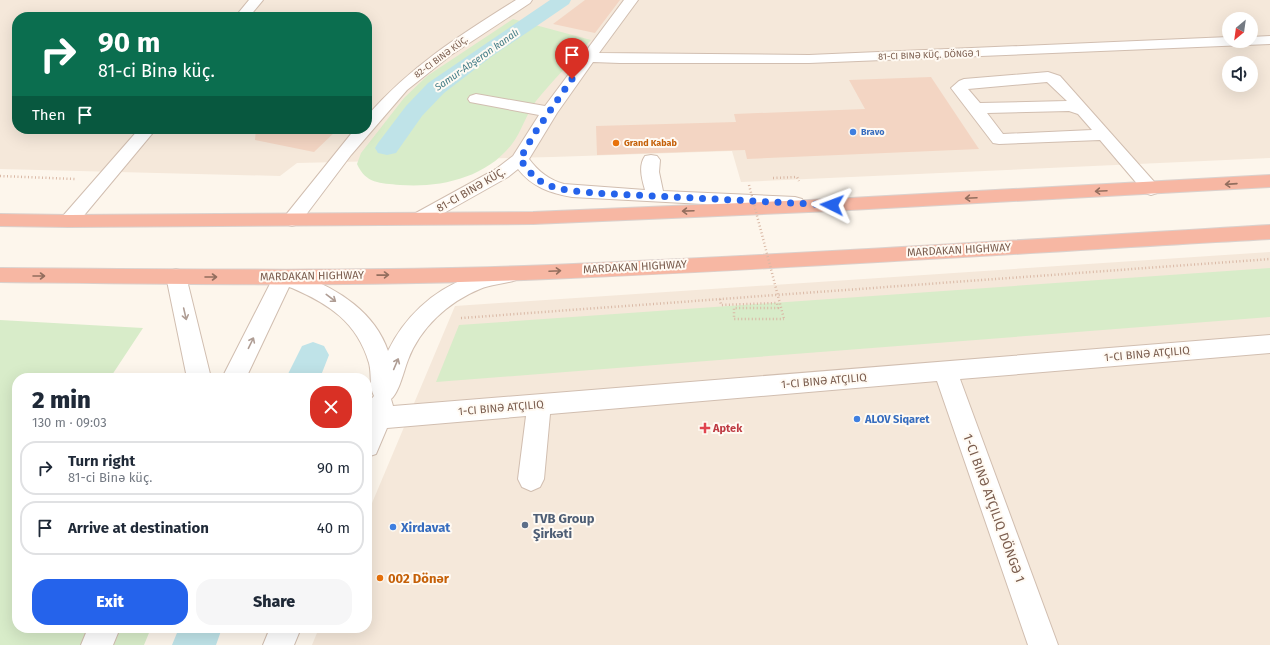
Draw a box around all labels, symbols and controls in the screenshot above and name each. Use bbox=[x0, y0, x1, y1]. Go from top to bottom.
north arrow bbox=[1222, 12, 1258, 48]
map controls bbox=[1222, 12, 1258, 92]
text: 90 m bbox=[98, 26, 160, 59]
water label: Samur-Abşeron kanalı bbox=[432, 26, 522, 94]
icon: right bbox=[32, 28, 84, 80]
street label: 82-CI BINƏ KÜÇ. bbox=[412, 34, 470, 81]
pin bbox=[555, 38, 589, 79]
icon: arrive bbox=[561, 44, 583, 66]
street label: 81-CI BINƏ KÜÇ. DÖNGƏ 1 bbox=[878, 48, 980, 63]
button: sound bbox=[1222, 56, 1258, 92]
text: 81-ci Binə küç. bbox=[98, 60, 215, 82]
icon: arrive bbox=[74, 104, 96, 126]
text: Then bbox=[32, 106, 66, 124]
marker: Bravo bbox=[848, 127, 858, 137]
place label: Bravo bbox=[861, 127, 884, 137]
marker: Grand Kabab bbox=[611, 138, 621, 148]
place label: Grand Kabab bbox=[624, 138, 678, 148]
street label: 81-CI BINƏ KÜÇ. bbox=[434, 164, 508, 215]
one-way arrow bbox=[1225, 180, 1238, 187]
position arrow bbox=[811, 184, 853, 226]
one-way arrow bbox=[1095, 188, 1108, 195]
one-way arrow bbox=[965, 194, 978, 202]
one-way arrow bbox=[682, 208, 695, 215]
street label: MARDAKAN HIGHWAY bbox=[907, 241, 1011, 259]
street label: MARDAKAN HIGHWAY bbox=[583, 258, 687, 276]
one-way arrow bbox=[548, 267, 561, 275]
street label: MARDAKAN HIGHWAY bbox=[260, 269, 364, 283]
one-way arrow bbox=[376, 271, 389, 279]
one-way arrow bbox=[32, 272, 45, 280]
one-way arrow bbox=[204, 273, 217, 281]
one-way arrow bbox=[325, 294, 336, 302]
one-way arrow bbox=[182, 308, 190, 321]
one-way arrow bbox=[248, 337, 255, 349]
street label: 1-CI BINƏ ATÇILIQ bbox=[1104, 344, 1191, 364]
one-way arrow bbox=[392, 358, 400, 370]
street label: 1-CI BINƏ ATÇILIQ bbox=[781, 371, 868, 391]
text: 2 min bbox=[32, 386, 91, 414]
button: close bbox=[310, 386, 352, 428]
street label: 1-CI BINƏ ATÇILIQ bbox=[458, 398, 545, 418]
place label: ALOV Siqaret bbox=[864, 413, 930, 426]
marker: ALOV Siqaret bbox=[852, 414, 862, 424]
text: 130 m · 09:03 bbox=[32, 415, 107, 430]
place label: Aptek bbox=[712, 422, 743, 435]
marker: Aptek bbox=[700, 423, 710, 433]
street label: 1-CI BINƏ ATÇILIQ DÖNGƏ 1 bbox=[960, 431, 1029, 584]
text: Turn right bbox=[68, 452, 135, 470]
icon: right bbox=[34, 457, 56, 479]
text: 90 m bbox=[317, 459, 350, 477]
text: 81-ci Binə küç. bbox=[68, 470, 152, 485]
place label: TVB Group Şirkəti bbox=[533, 511, 595, 542]
icon: arrive bbox=[34, 517, 56, 539]
text: Arrive at destination bbox=[68, 519, 209, 537]
text: 40 m bbox=[317, 519, 350, 537]
place label: Xirdavat bbox=[400, 520, 451, 535]
marker: TVB Group Şirkəti bbox=[520, 520, 530, 530]
marker: Xirdavat bbox=[388, 522, 398, 532]
place label: 002 Dönər bbox=[388, 571, 450, 586]
marker: 002 Dönər bbox=[375, 573, 385, 583]
button: Exit bbox=[32, 579, 188, 625]
button: Share bbox=[196, 579, 352, 625]

